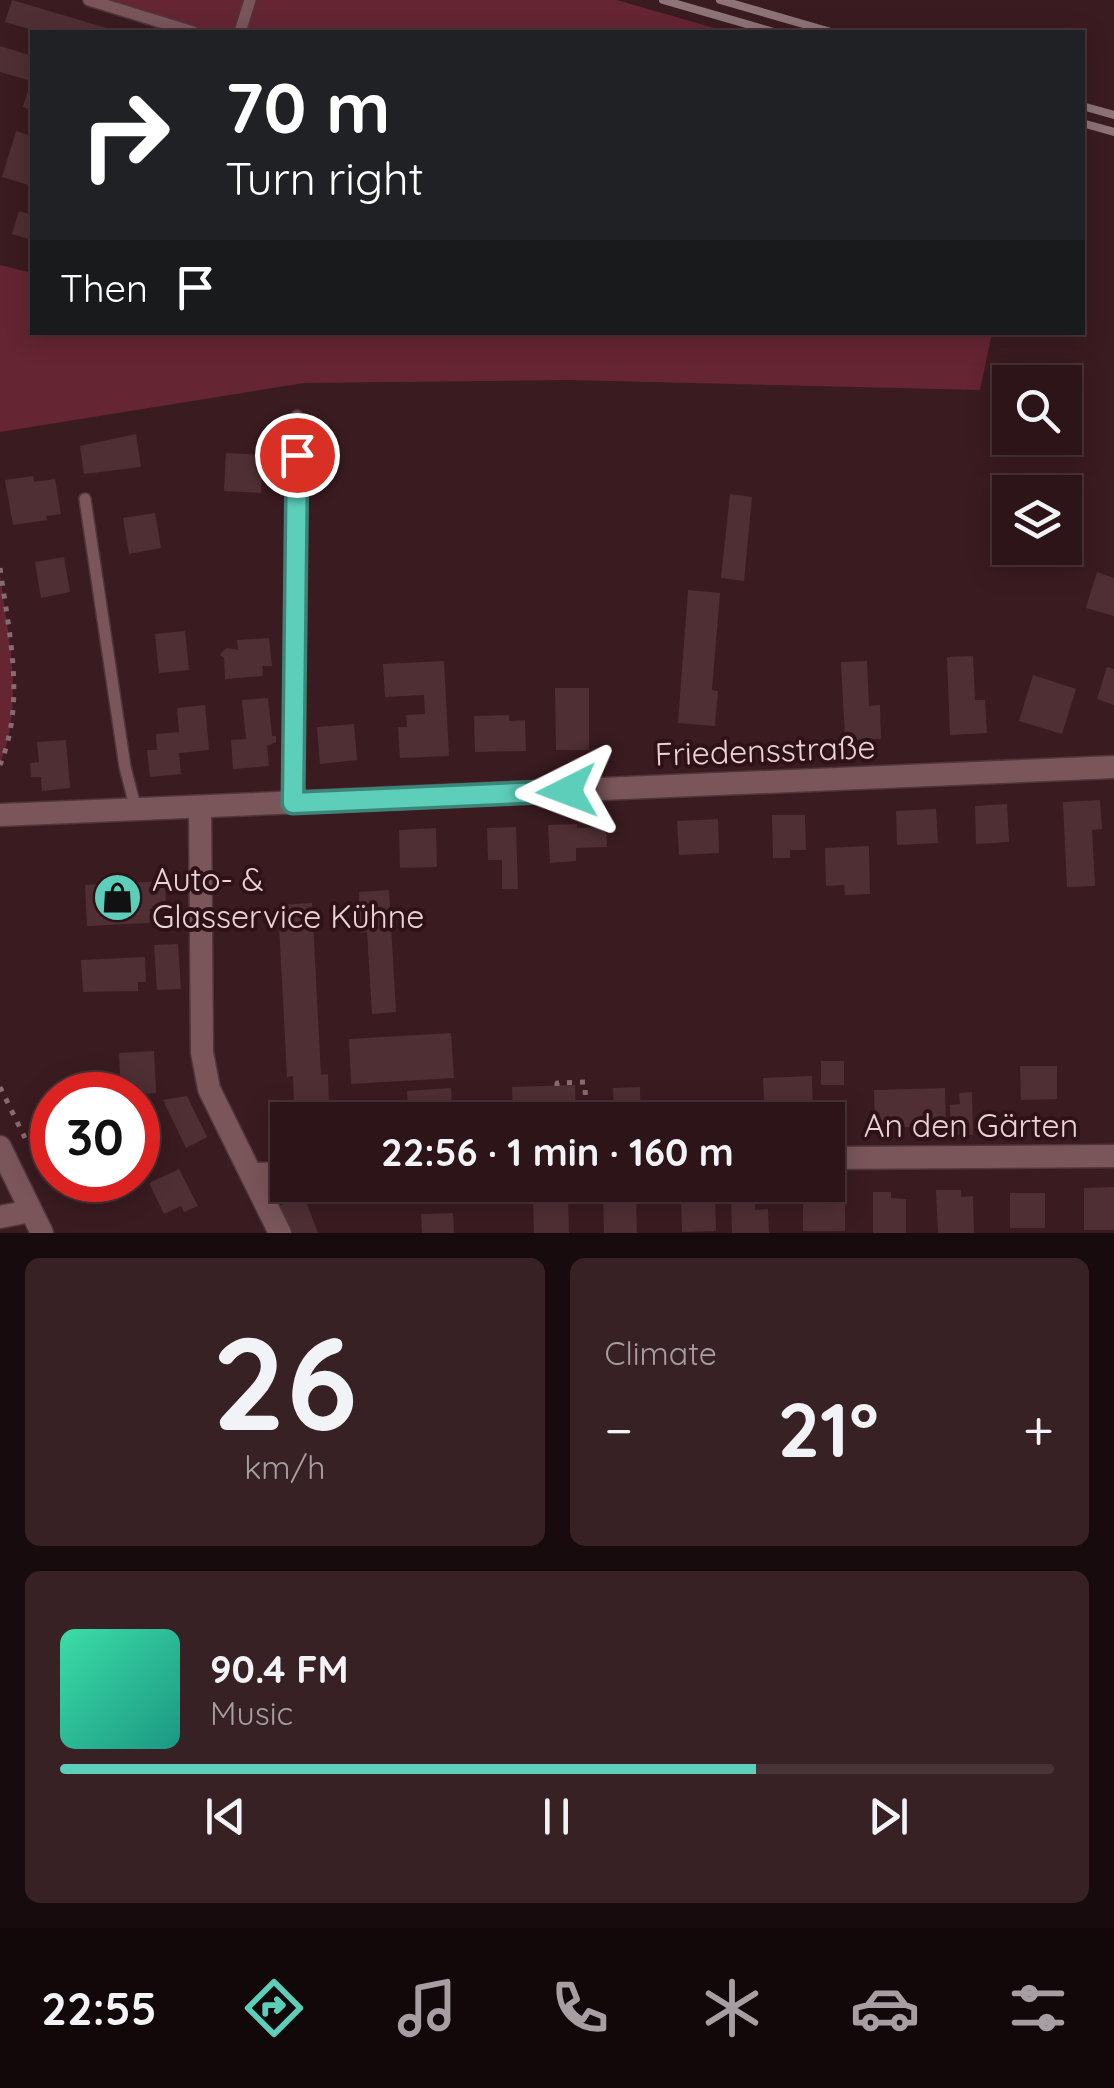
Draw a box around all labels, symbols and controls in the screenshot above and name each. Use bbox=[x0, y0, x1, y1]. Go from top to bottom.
text: 70 m bbox=[225, 63, 391, 151]
icon: right bbox=[60, 70, 190, 200]
text: Turn right bbox=[225, 150, 424, 206]
icon: arrive bbox=[168, 260, 223, 315]
text: Then bbox=[60, 264, 148, 312]
map controls bbox=[992, 365, 1082, 565]
button: search bbox=[992, 365, 1082, 455]
pin bbox=[255, 413, 340, 498]
icon: arrive bbox=[270, 428, 325, 483]
button: layers bbox=[992, 475, 1082, 565]
street label: Friedensstraße bbox=[654, 726, 876, 774]
position arrow bbox=[515, 739, 619, 843]
place label: Auto- & Glasservice Kühne bbox=[152, 859, 424, 936]
shop icon: Auto- & Glasservice Kühne bbox=[91, 871, 143, 923]
speed limit sign: 30 bbox=[30, 1072, 160, 1202]
street label: An den Gärten bbox=[864, 1105, 1078, 1145]
text: 22:56 · 1 min · 160 m bbox=[381, 1128, 734, 1176]
text: 26 bbox=[212, 1300, 358, 1463]
text: Climate bbox=[605, 1333, 717, 1373]
text: 21° bbox=[777, 1382, 879, 1476]
text: − bbox=[605, 1395, 633, 1464]
text: + bbox=[1023, 1395, 1054, 1464]
text: km/h bbox=[244, 1447, 325, 1487]
text: 90.4 FM bbox=[210, 1645, 349, 1693]
text: Music bbox=[210, 1693, 293, 1733]
icon: previous bbox=[198, 1789, 253, 1844]
icon: pause bbox=[529, 1789, 584, 1844]
icon: next bbox=[861, 1789, 916, 1844]
icon: directions bbox=[239, 1973, 309, 2043]
icon: music bbox=[392, 1973, 462, 2043]
icon: phone bbox=[545, 1973, 615, 2043]
icon: climate bbox=[697, 1973, 767, 2043]
icon: car bbox=[850, 1973, 920, 2043]
icon: filters bbox=[1003, 1973, 1073, 2043]
text: 22:55 bbox=[41, 1980, 157, 2036]

